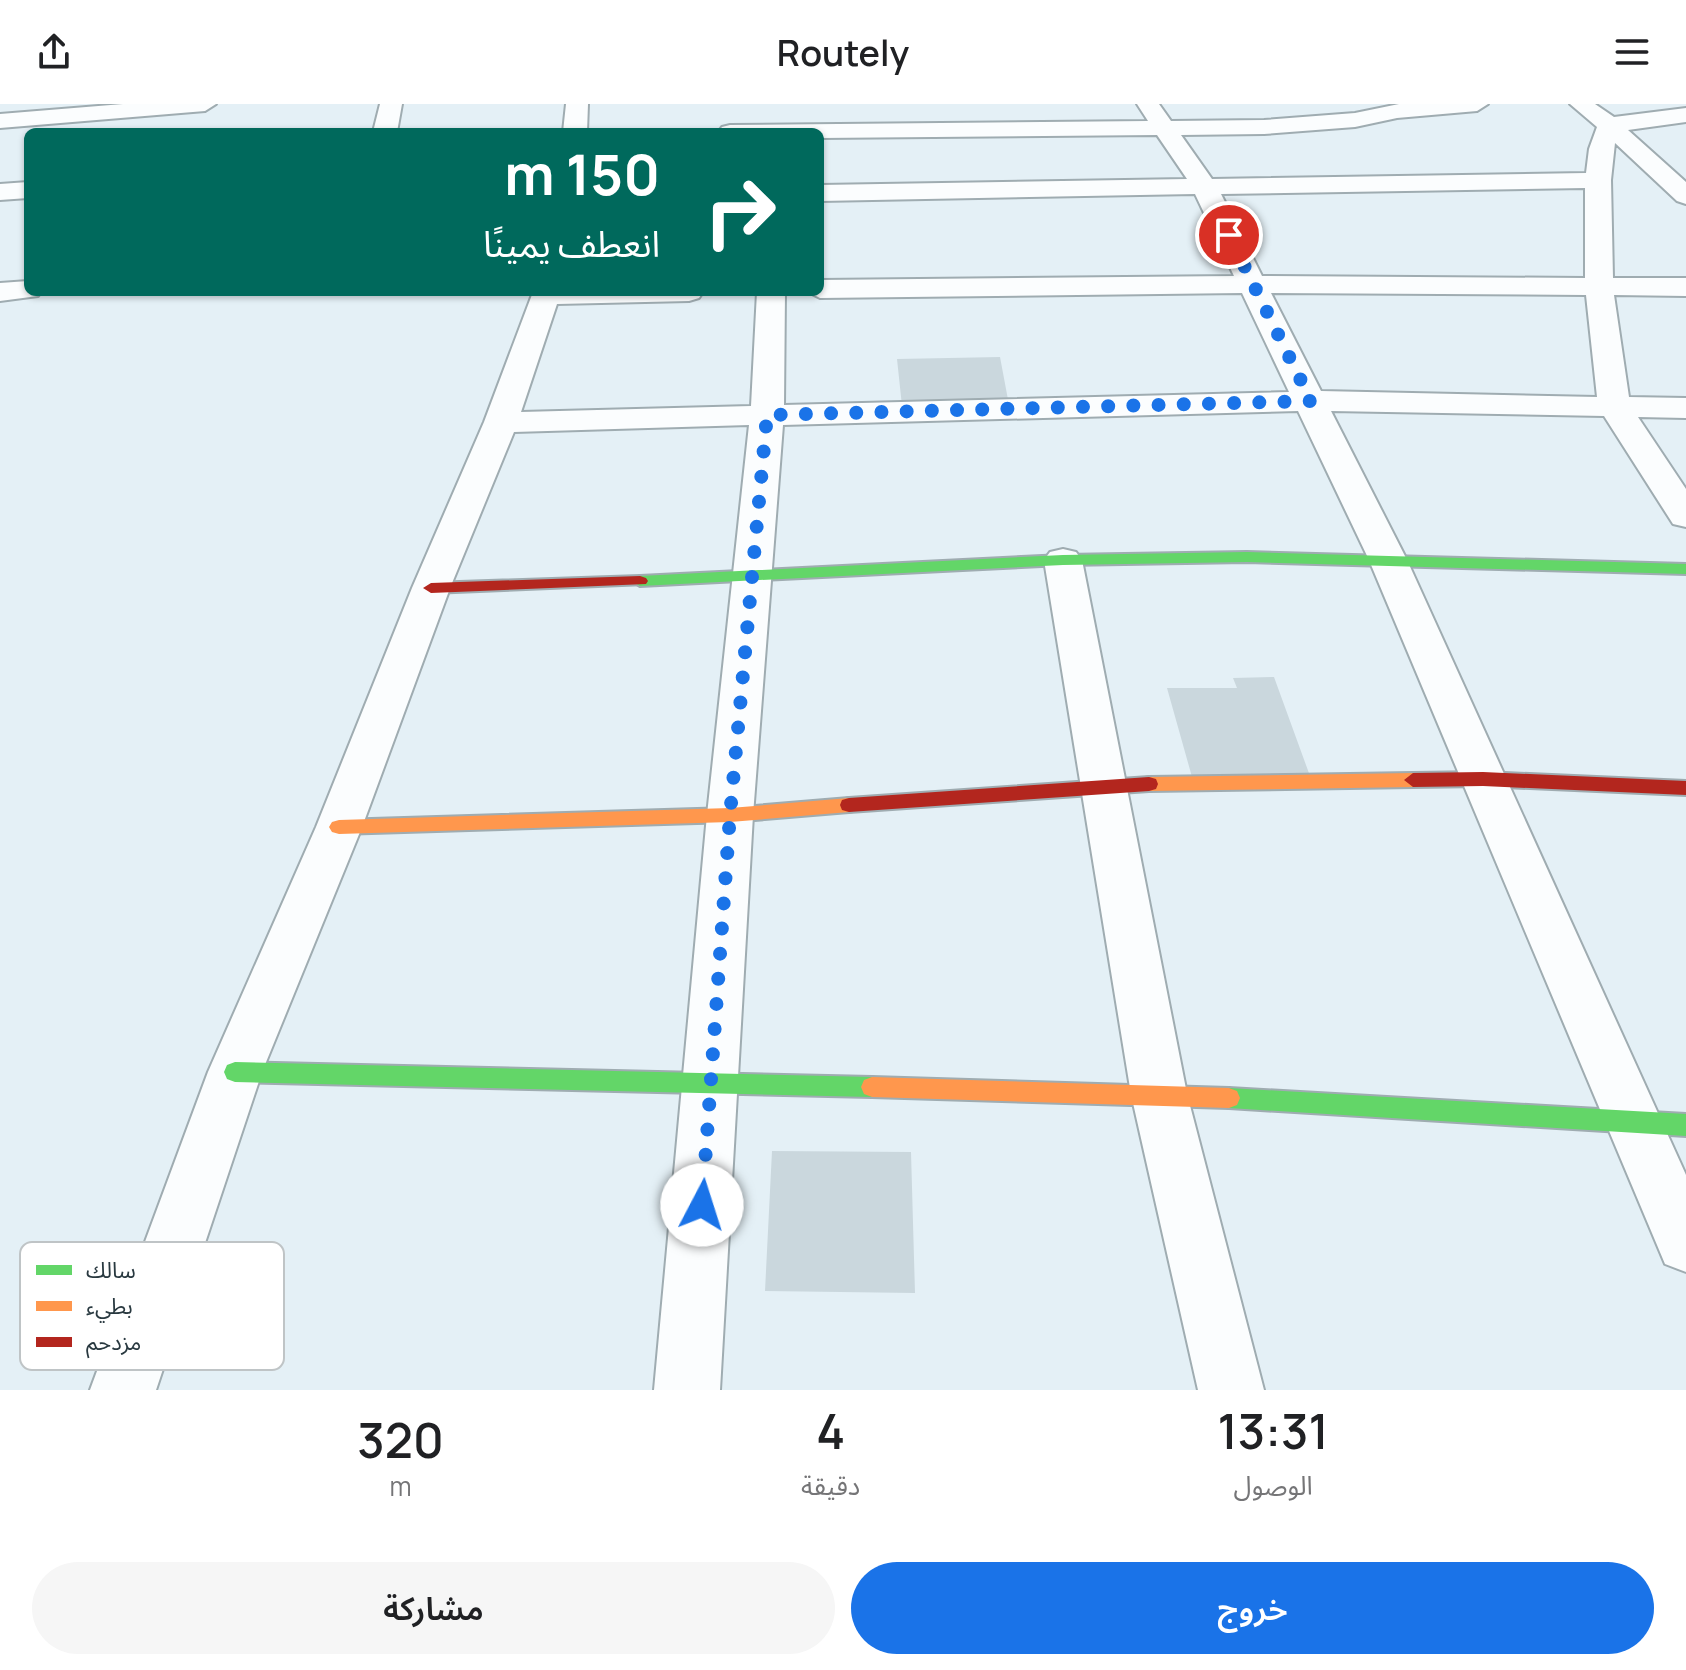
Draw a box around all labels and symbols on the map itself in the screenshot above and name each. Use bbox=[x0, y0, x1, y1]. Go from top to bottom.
pin bbox=[1195, 201, 1263, 269]
position arrow bbox=[660, 1163, 744, 1247]
legend bbox=[20, 1242, 284, 1370]
text: سالك bbox=[86, 1255, 136, 1285]
text: بطيء bbox=[86, 1291, 133, 1323]
text: مزدحم bbox=[86, 1327, 141, 1359]

